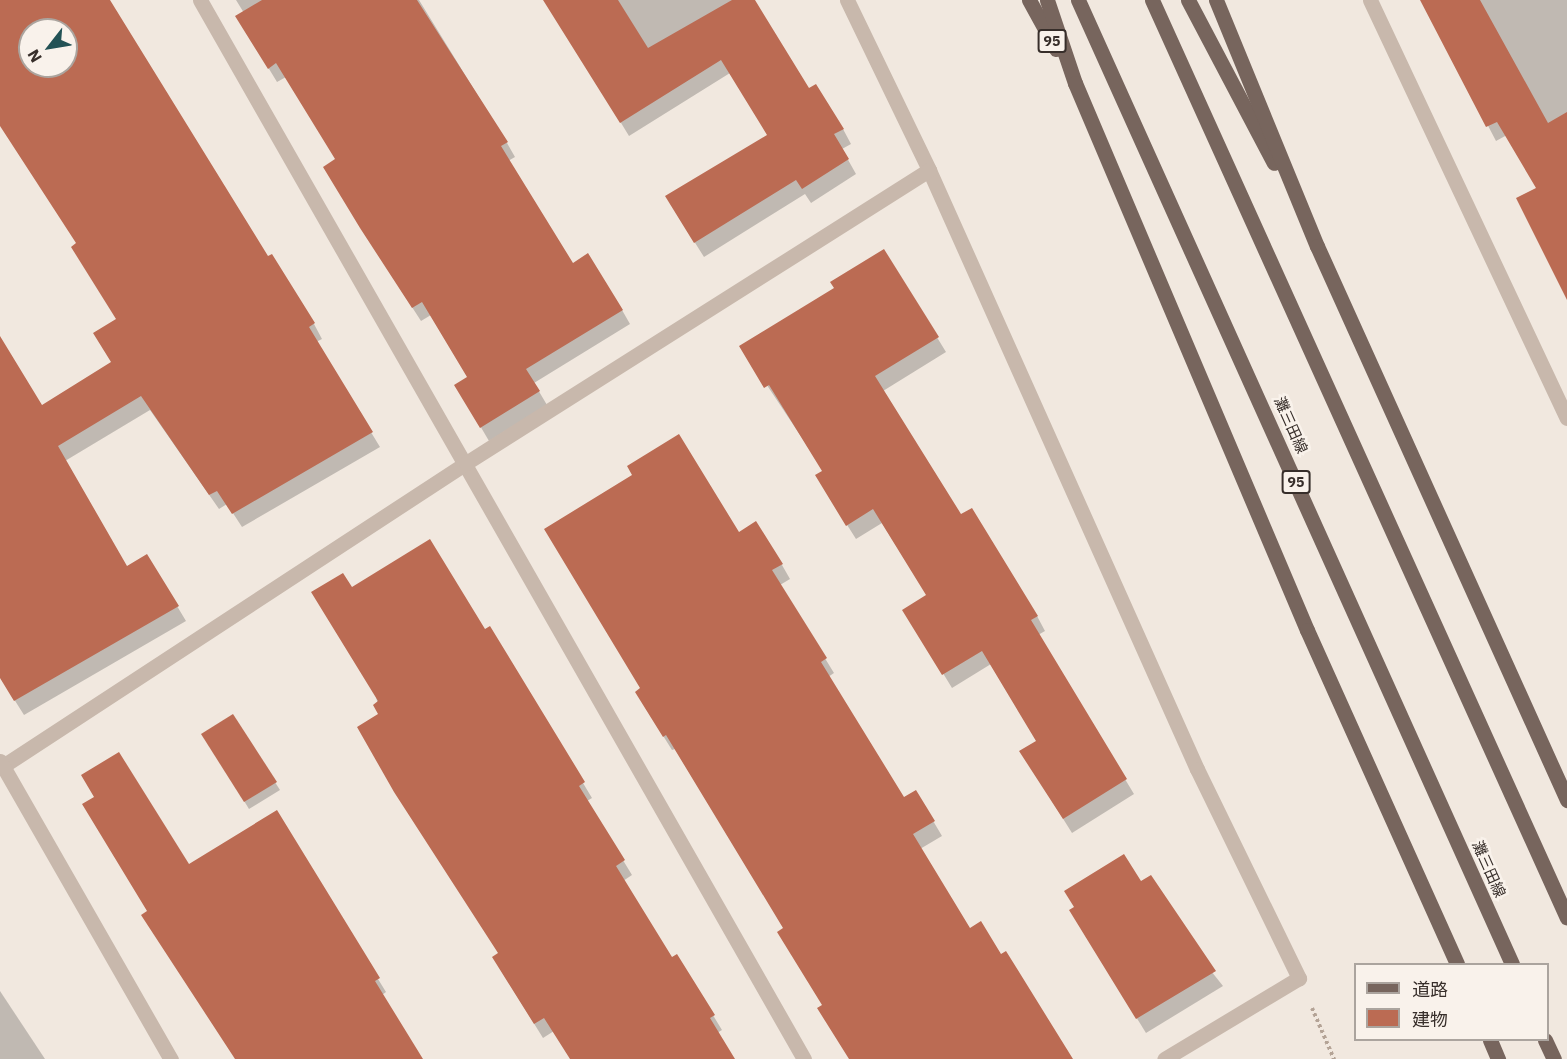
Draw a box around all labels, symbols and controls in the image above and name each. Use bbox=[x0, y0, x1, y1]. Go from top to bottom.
north arrow bbox=[18, 18, 78, 78]
road number: 95 bbox=[1037, 30, 1067, 52]
text: N bbox=[23, 46, 46, 66]
street label: 灘三田線 bbox=[1271, 394, 1311, 456]
road number: 95 bbox=[1281, 471, 1311, 493]
street label: 灘三田線 bbox=[1469, 838, 1509, 900]
legend bbox=[1354, 963, 1549, 1041]
text: 道路 bbox=[1412, 978, 1448, 1001]
text: 建物 bbox=[1412, 1008, 1448, 1031]

